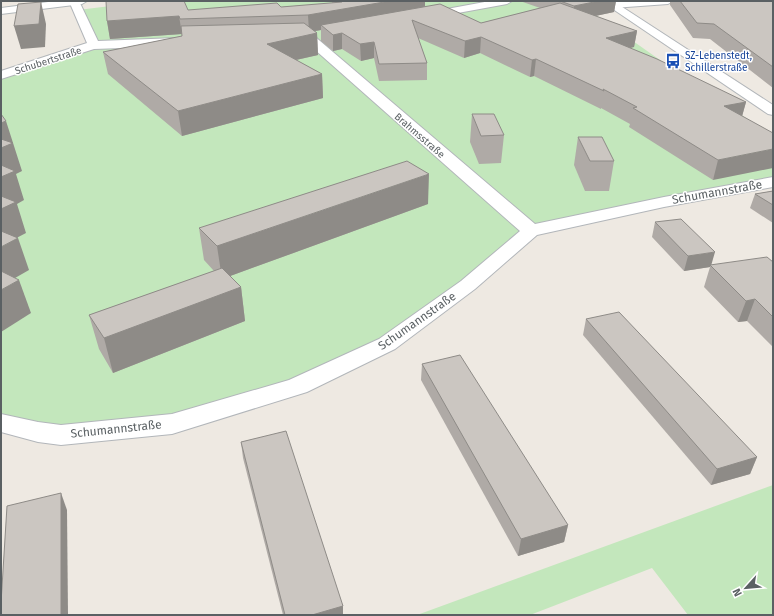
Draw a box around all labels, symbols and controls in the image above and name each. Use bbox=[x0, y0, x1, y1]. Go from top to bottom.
street label: Schubertstraße bbox=[13, 45, 83, 77]
place label: SZ-Lebenstedt, Schillerstraße bbox=[685, 50, 752, 74]
bus stop icon: SZ-Lebenstedt, Schillerstraße bbox=[664, 52, 682, 70]
street label: Brahmsstraße bbox=[392, 111, 447, 161]
street label: Schumannstraße bbox=[671, 177, 763, 207]
street label: Schumannstraße bbox=[376, 289, 458, 353]
street label: Schumannstraße bbox=[70, 417, 162, 441]
north arrow bbox=[726, 568, 766, 608]
text: N bbox=[730, 586, 745, 599]

